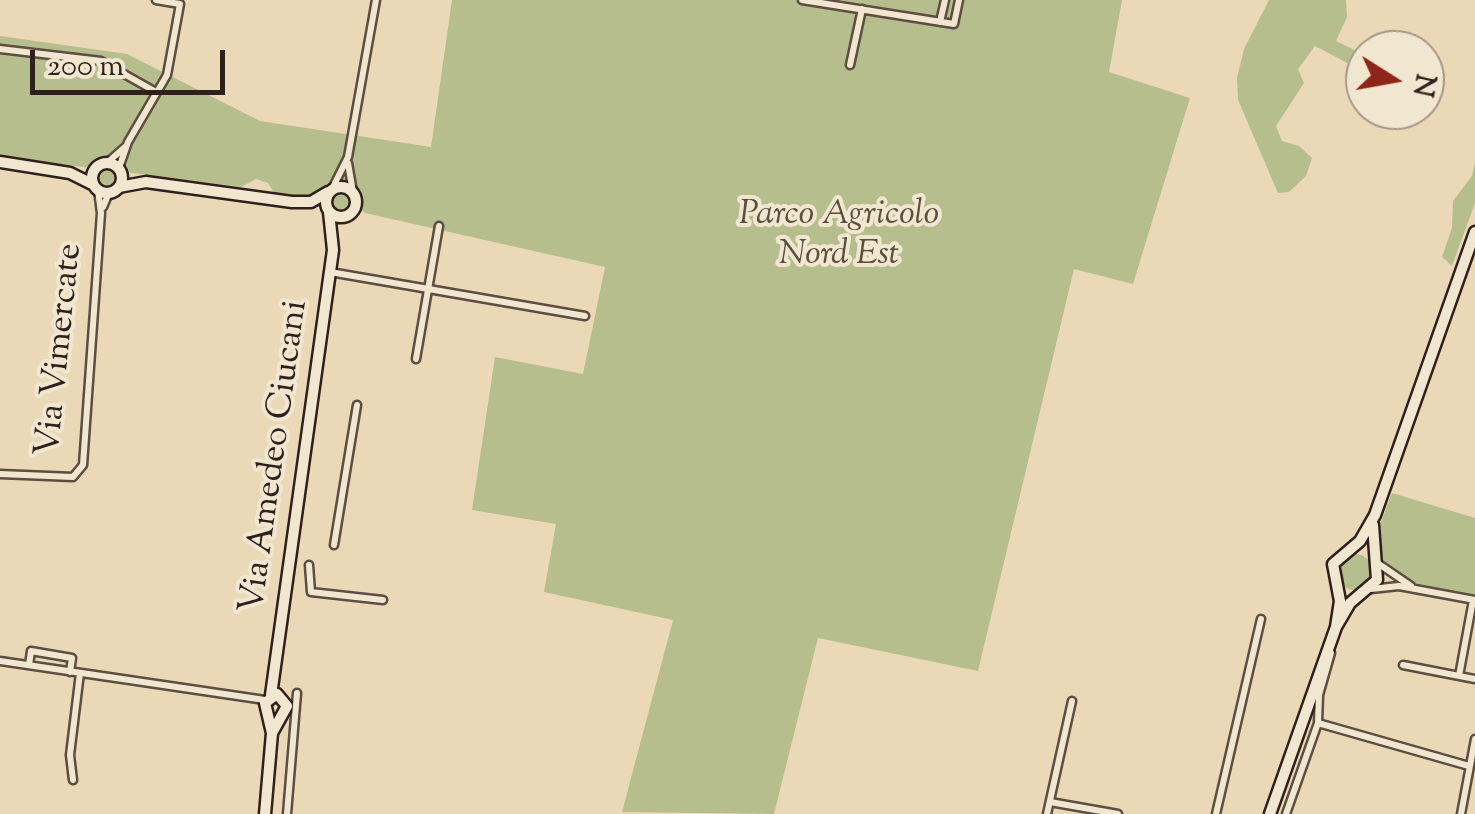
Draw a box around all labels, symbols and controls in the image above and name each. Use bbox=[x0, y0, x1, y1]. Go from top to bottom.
scale bar bbox=[35, 30, 230, 92]
north arrow bbox=[1345, 30, 1445, 130]
text: 200 m bbox=[47, 46, 124, 89]
text: N bbox=[1401, 71, 1444, 100]
park label: Parco Agricolo Nord Est bbox=[739, 196, 939, 278]
street label: Via Vimercate bbox=[30, 242, 94, 458]
street label: Via Amedeo Ciucani bbox=[234, 298, 320, 616]

